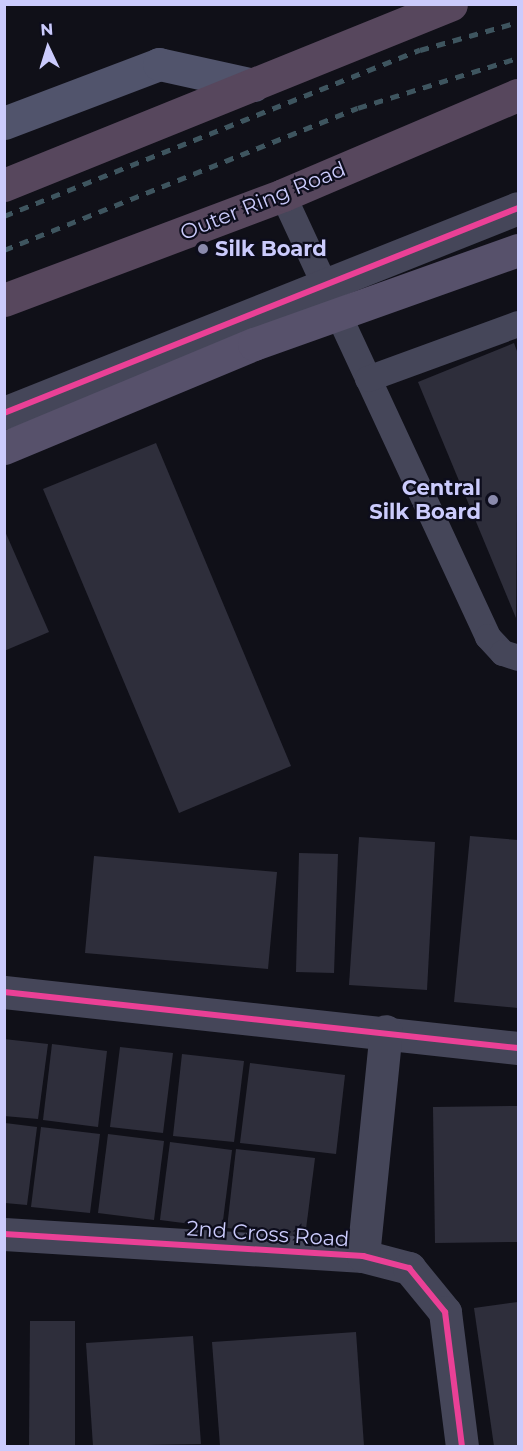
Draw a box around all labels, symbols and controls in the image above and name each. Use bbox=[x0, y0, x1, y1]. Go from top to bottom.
north arrow bbox=[18, 18, 78, 78]
text: N bbox=[40, 20, 54, 39]
street label: Outer Ring Road bbox=[177, 156, 349, 246]
place label: Silk Board bbox=[215, 236, 327, 262]
marker: Silk Board bbox=[196, 242, 210, 256]
place label: Central Silk Board bbox=[369, 475, 481, 525]
marker: Central Silk Board bbox=[486, 493, 500, 507]
street label: 2nd Cross Road bbox=[186, 1216, 350, 1252]

